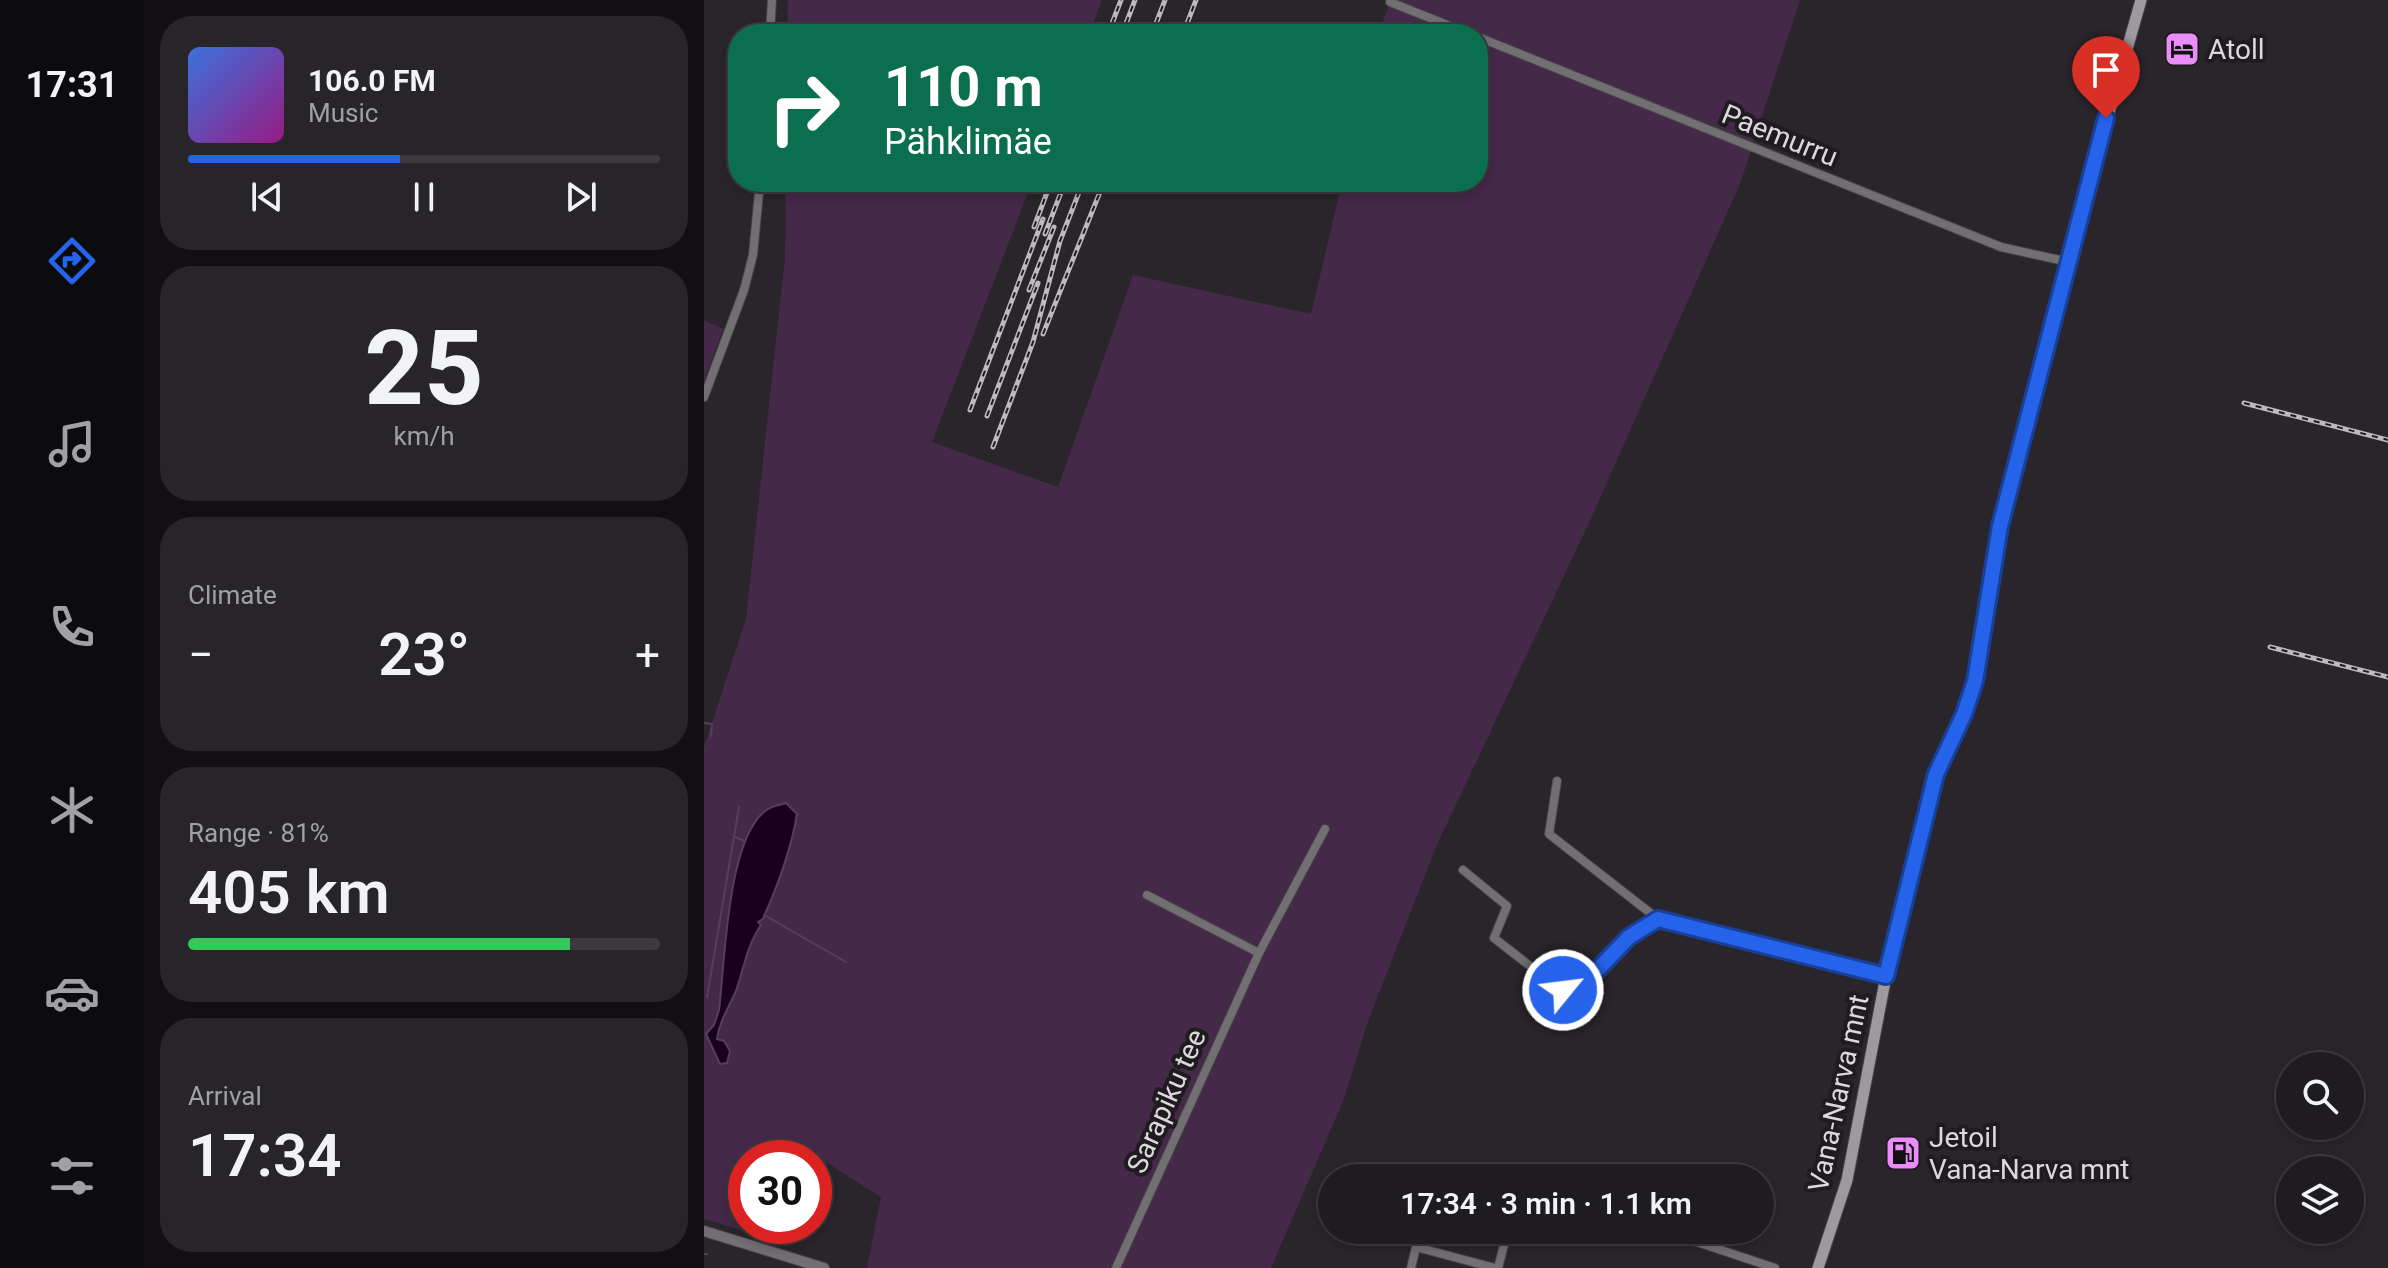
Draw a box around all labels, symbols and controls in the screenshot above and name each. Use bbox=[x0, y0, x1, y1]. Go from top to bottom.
hotel icon: Atoll bbox=[2163, 30, 2201, 68]
place label: Atoll bbox=[2208, 33, 2265, 66]
pin bbox=[2072, 36, 2140, 118]
icon: arrive bbox=[2084, 48, 2128, 92]
text: 110 m bbox=[884, 54, 1043, 120]
icon: right bbox=[752, 56, 856, 160]
text: 106.0 FM bbox=[308, 63, 436, 98]
text: 17:31 bbox=[26, 64, 118, 106]
street label: Paemurru bbox=[1717, 97, 1843, 174]
text: Music bbox=[308, 98, 378, 128]
text: Pähklimäe bbox=[884, 121, 1052, 163]
icon: previous bbox=[245, 175, 289, 219]
icon: pause bbox=[402, 175, 446, 219]
icon: next bbox=[559, 175, 603, 219]
icon: directions bbox=[44, 233, 100, 289]
text: 25 bbox=[364, 308, 484, 429]
icon: music bbox=[44, 416, 100, 472]
text: km/h bbox=[393, 421, 455, 451]
text: Climate bbox=[188, 580, 277, 610]
icon: phone bbox=[44, 599, 100, 655]
text: 23° bbox=[378, 619, 470, 690]
text: − bbox=[188, 629, 213, 681]
text: + bbox=[635, 629, 660, 681]
icon: climate bbox=[44, 782, 100, 838]
text: Range · 81% bbox=[188, 818, 329, 848]
text: 405 km bbox=[188, 857, 390, 928]
position arrow bbox=[1521, 948, 1605, 1032]
icon: car bbox=[44, 965, 100, 1021]
street label: Vana-Narva mnt bbox=[1802, 992, 1875, 1195]
street label: Sarapiku tee bbox=[1120, 1024, 1213, 1178]
map controls bbox=[2276, 1052, 2364, 1244]
button: search bbox=[2276, 1052, 2364, 1140]
text: Arrival bbox=[188, 1081, 262, 1111]
text: 17:34 bbox=[188, 1120, 341, 1191]
place label: Jetoil Vana-Narva mnt bbox=[1929, 1121, 2130, 1186]
fuel station icon: Jetoil Vana-Narva mnt bbox=[1884, 1134, 1922, 1172]
speed limit sign: 30 bbox=[728, 1140, 832, 1244]
icon: filters bbox=[44, 1148, 100, 1204]
button: layers bbox=[2276, 1156, 2364, 1244]
text: 17:34 · 3 min · 1.1 km bbox=[1400, 1186, 1692, 1221]

